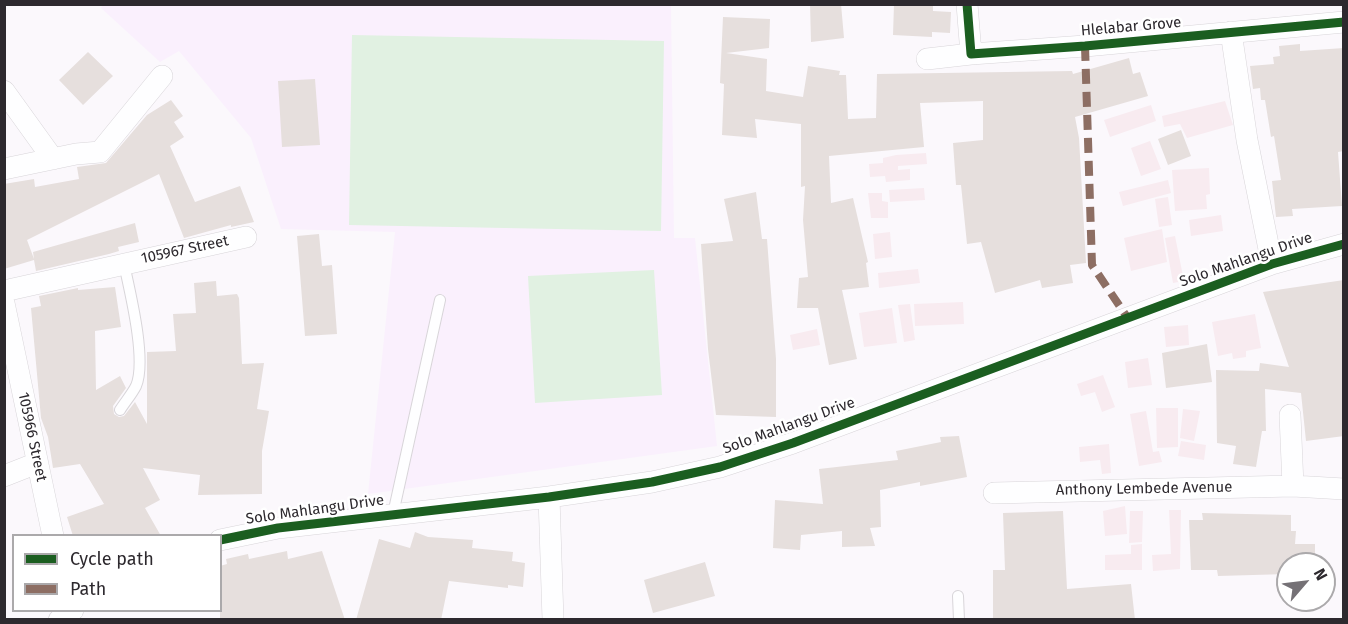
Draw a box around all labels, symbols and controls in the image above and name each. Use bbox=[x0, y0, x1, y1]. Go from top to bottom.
street label: Hlelabar Grove bbox=[1080, 14, 1182, 40]
street label: Solo Mahlangu Drive bbox=[1177, 229, 1315, 291]
street label: 105967 Street bbox=[140, 232, 230, 268]
street label: 105966 Street bbox=[14, 391, 50, 483]
street label: Solo Mahlangu Drive bbox=[720, 394, 858, 458]
street label: Anthony Lembede Avenue bbox=[1056, 478, 1232, 500]
street label: Solo Mahlangu Drive bbox=[245, 491, 385, 529]
legend bbox=[12, 534, 222, 612]
text: Cycle path bbox=[70, 548, 154, 570]
north arrow bbox=[1276, 552, 1336, 612]
text: N bbox=[1310, 565, 1331, 583]
text: Path bbox=[70, 578, 106, 600]

